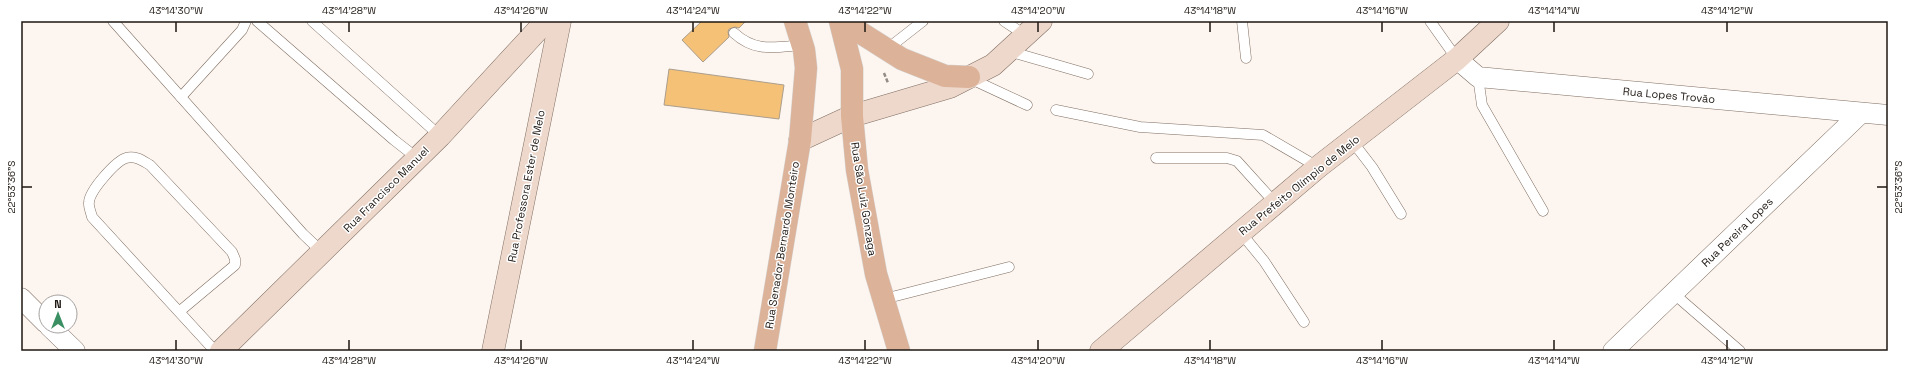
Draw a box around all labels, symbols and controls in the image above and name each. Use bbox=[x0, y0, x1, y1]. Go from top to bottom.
text: 43°14'30"W bbox=[149, 4, 203, 17]
text: 43°14'28"W bbox=[322, 4, 376, 17]
text: 43°14'26"W bbox=[494, 4, 548, 17]
text: 43°14'24"W bbox=[666, 4, 720, 17]
text: 43°14'22"W bbox=[838, 4, 892, 17]
text: 43°14'20"W bbox=[1011, 4, 1065, 17]
text: 43°14'18"W bbox=[1184, 4, 1236, 17]
text: 43°14'16"W bbox=[1356, 4, 1408, 17]
text: 43°14'14"W bbox=[1528, 4, 1580, 17]
text: 43°14'12"W bbox=[1701, 4, 1753, 17]
street label: Rua Lopes Trovão bbox=[1622, 84, 1716, 106]
street label: Rua Professora Ester de Melo bbox=[504, 109, 548, 263]
street label: Rua Prefeito Olímpio de Melo bbox=[1236, 132, 1362, 238]
street label: Rua São Luiz Gonzaga bbox=[848, 141, 880, 258]
street label: Rua Francisco Manuel bbox=[340, 143, 432, 235]
street label: Rua Senador Bernardo Monteiro bbox=[762, 160, 802, 330]
text: 22°53'36"S bbox=[5, 161, 18, 213]
text: 22°53'36"S bbox=[1892, 161, 1905, 213]
street label: Rua Pereira Lopes bbox=[1698, 194, 1776, 270]
north arrow bbox=[38, 294, 78, 334]
text: N bbox=[54, 297, 62, 311]
text: 43°14'30"W bbox=[149, 354, 203, 367]
text: 43°14'28"W bbox=[322, 354, 376, 367]
text: 43°14'26"W bbox=[494, 354, 548, 367]
text: 43°14'24"W bbox=[666, 354, 720, 367]
text: 43°14'22"W bbox=[838, 354, 892, 367]
text: 43°14'20"W bbox=[1011, 354, 1065, 367]
text: 43°14'18"W bbox=[1184, 354, 1236, 367]
text: 43°14'16"W bbox=[1356, 354, 1408, 367]
text: 43°14'14"W bbox=[1528, 354, 1580, 367]
text: 43°14'12"W bbox=[1701, 354, 1753, 367]

